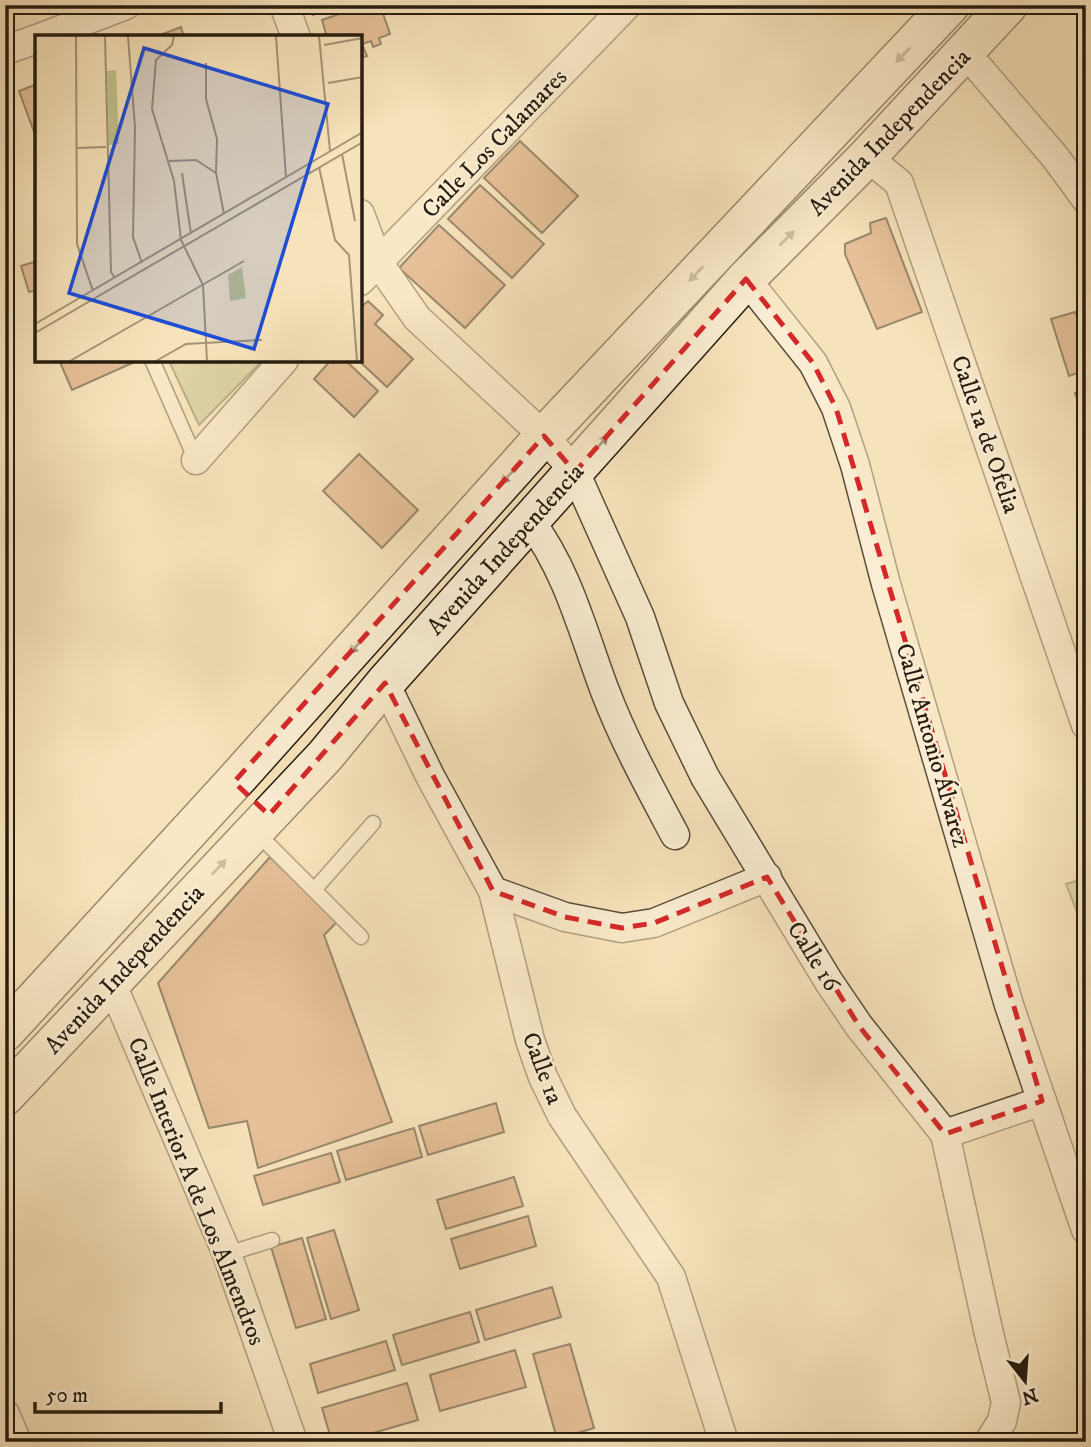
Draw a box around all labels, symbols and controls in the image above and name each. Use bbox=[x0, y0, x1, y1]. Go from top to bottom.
inset map bbox=[35, 35, 362, 362]
street label: Avenida Independencia bbox=[802, 42, 978, 223]
one-way arrow bbox=[895, 46, 911, 63]
street label: Calle Los Calamares bbox=[416, 63, 574, 225]
one-way arrow bbox=[778, 230, 795, 247]
one-way arrow bbox=[689, 265, 705, 282]
street label: Calle 1a de Ofelia bbox=[944, 351, 1026, 518]
one-way arrow bbox=[592, 435, 608, 452]
street label: Avenida Independencia bbox=[421, 457, 591, 642]
one-way arrow bbox=[500, 467, 516, 485]
one-way arrow bbox=[348, 637, 364, 655]
street label: Calle Antonio Álvarez bbox=[889, 640, 977, 851]
one-way arrow bbox=[211, 859, 227, 876]
street label: Avenida Independencia bbox=[38, 878, 212, 1061]
street label: Calle 16 bbox=[780, 916, 847, 998]
street label: Calle 1a bbox=[515, 1028, 570, 1109]
street label: Calle Interior A de Los Almendros bbox=[120, 1033, 272, 1350]
north arrow bbox=[990, 1346, 1060, 1416]
scale bar bbox=[35, 1370, 220, 1414]
text: 50 m bbox=[46, 1383, 88, 1409]
text: N bbox=[1018, 1383, 1040, 1409]

